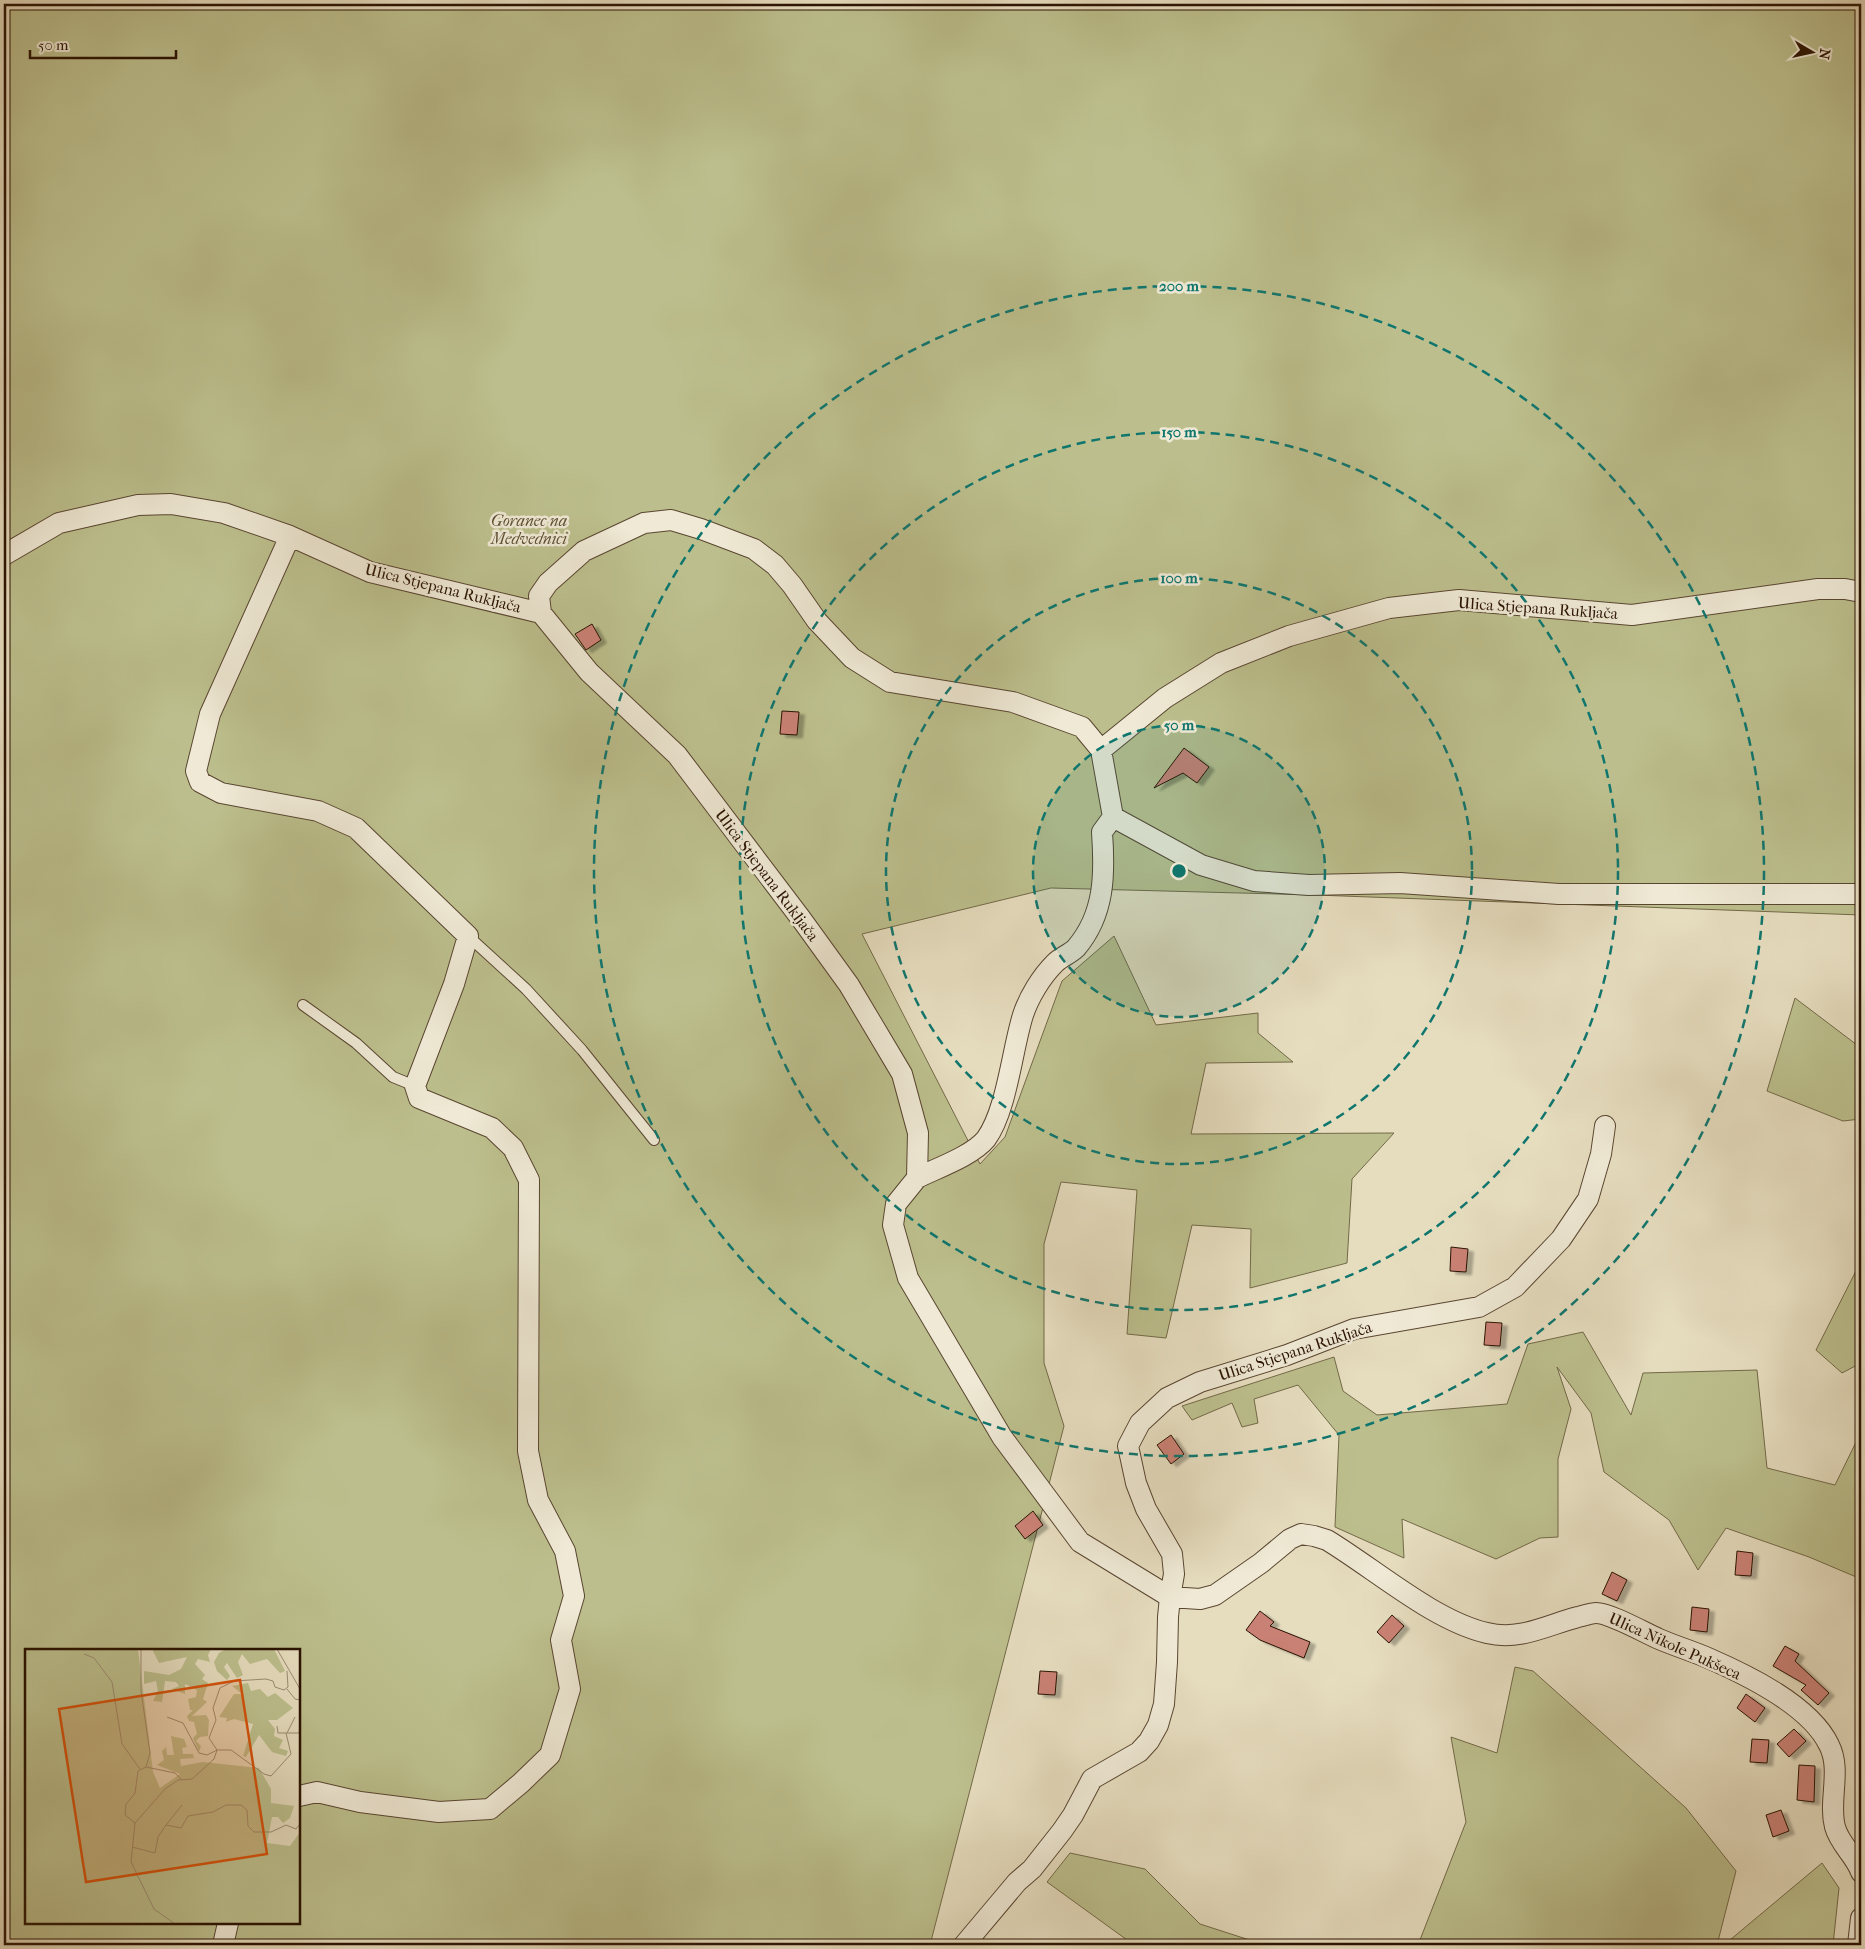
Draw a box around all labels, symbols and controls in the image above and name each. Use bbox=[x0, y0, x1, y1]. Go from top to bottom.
scale bar bbox=[30, 28, 176, 60]
north arrow bbox=[1788, 28, 1838, 78]
text: 50 m bbox=[38, 36, 69, 54]
text: N bbox=[1815, 47, 1834, 61]
text: 200 m bbox=[1159, 277, 1199, 295]
text: 150 m bbox=[1161, 423, 1197, 441]
park label: Goranec na Medvednici bbox=[490, 511, 568, 548]
street label: Ulica Stjepana Rukljača bbox=[363, 559, 524, 617]
text: 100 m bbox=[1160, 569, 1198, 587]
street label: Ulica Stjepana Rukljača bbox=[1457, 593, 1619, 623]
text: 50 m bbox=[1164, 716, 1195, 734]
street label: Ulica Stjepana Rukljača bbox=[711, 805, 823, 945]
centre of rings bbox=[1170, 862, 1188, 880]
street label: Ulica Stjepana Rukljača bbox=[1216, 1317, 1375, 1385]
street label: Ulica Nikole Pukšeca bbox=[1606, 1608, 1745, 1684]
inset map bbox=[25, 1649, 300, 1924]

